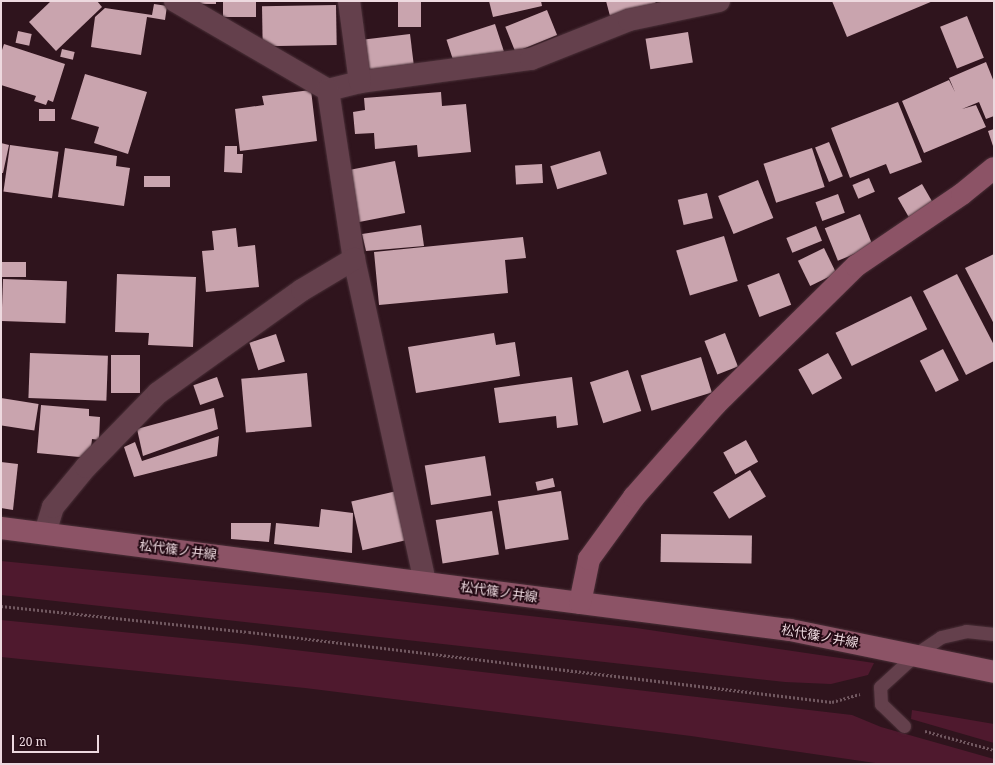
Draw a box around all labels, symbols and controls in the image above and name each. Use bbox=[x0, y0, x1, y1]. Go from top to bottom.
street label: 松代篠ノ井線 bbox=[138, 538, 218, 562]
street label: 松代篠ノ井線 bbox=[459, 579, 539, 605]
street label: 松代篠ノ井線 bbox=[780, 622, 860, 650]
scale bar bbox=[14, 727, 101, 753]
text: 20 m bbox=[19, 733, 47, 750]

